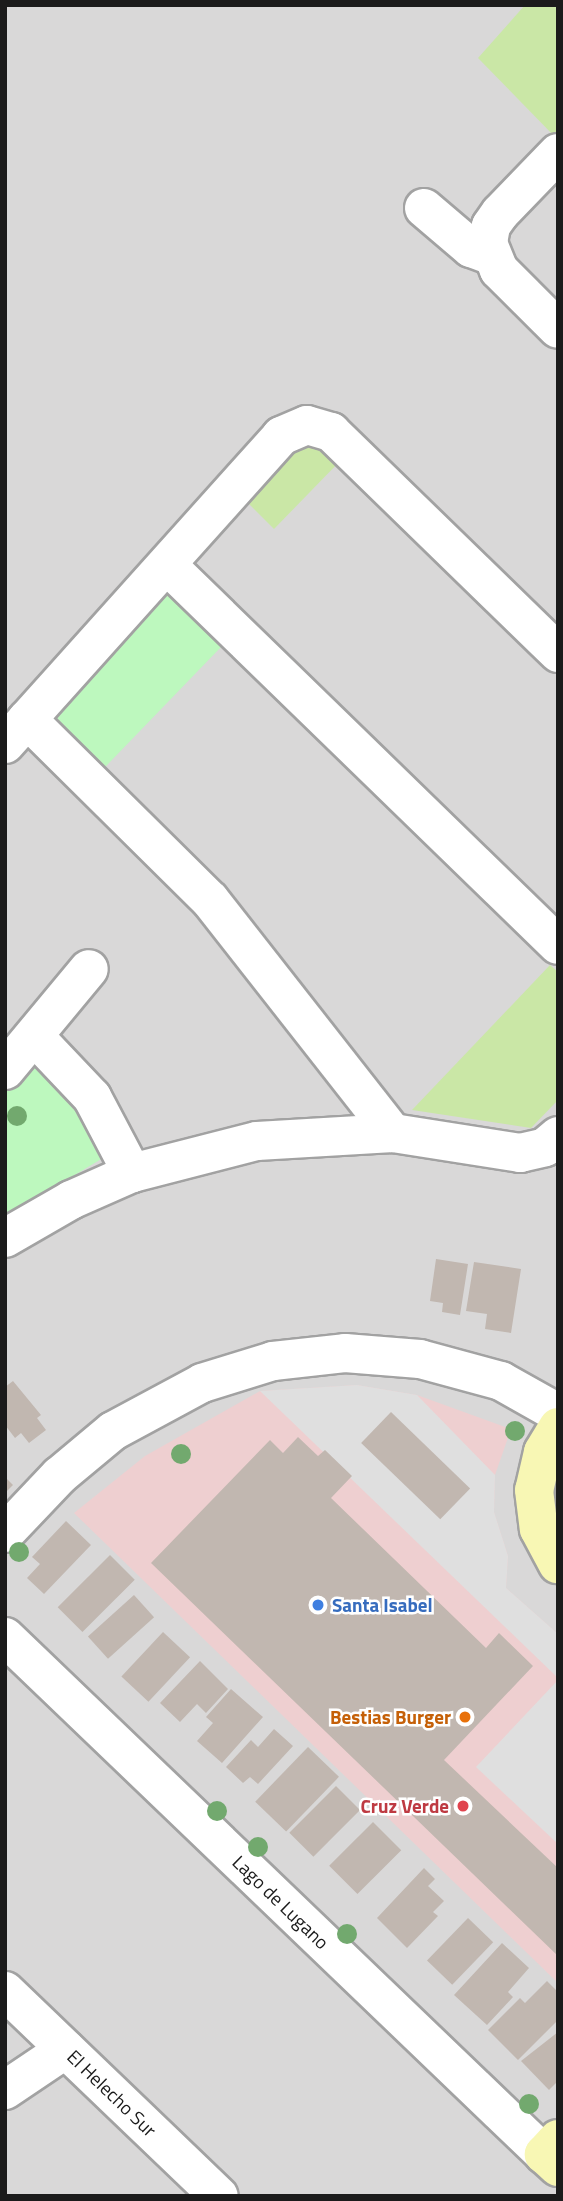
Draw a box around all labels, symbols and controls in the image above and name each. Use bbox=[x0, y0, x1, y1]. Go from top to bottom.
place label: Santa Isabel bbox=[332, 1594, 433, 1616]
marker: Santa Isabel bbox=[310, 1597, 326, 1613]
place label: Bestias Burger bbox=[330, 1706, 451, 1728]
marker: Bestias Burger bbox=[457, 1709, 473, 1725]
place label: Cruz Verde bbox=[361, 1795, 449, 1817]
marker: Cruz Verde bbox=[455, 1798, 471, 1814]
street label: Lago de Lugano bbox=[228, 1850, 334, 1954]
street label: El Helecho Sur bbox=[63, 2045, 161, 2141]

